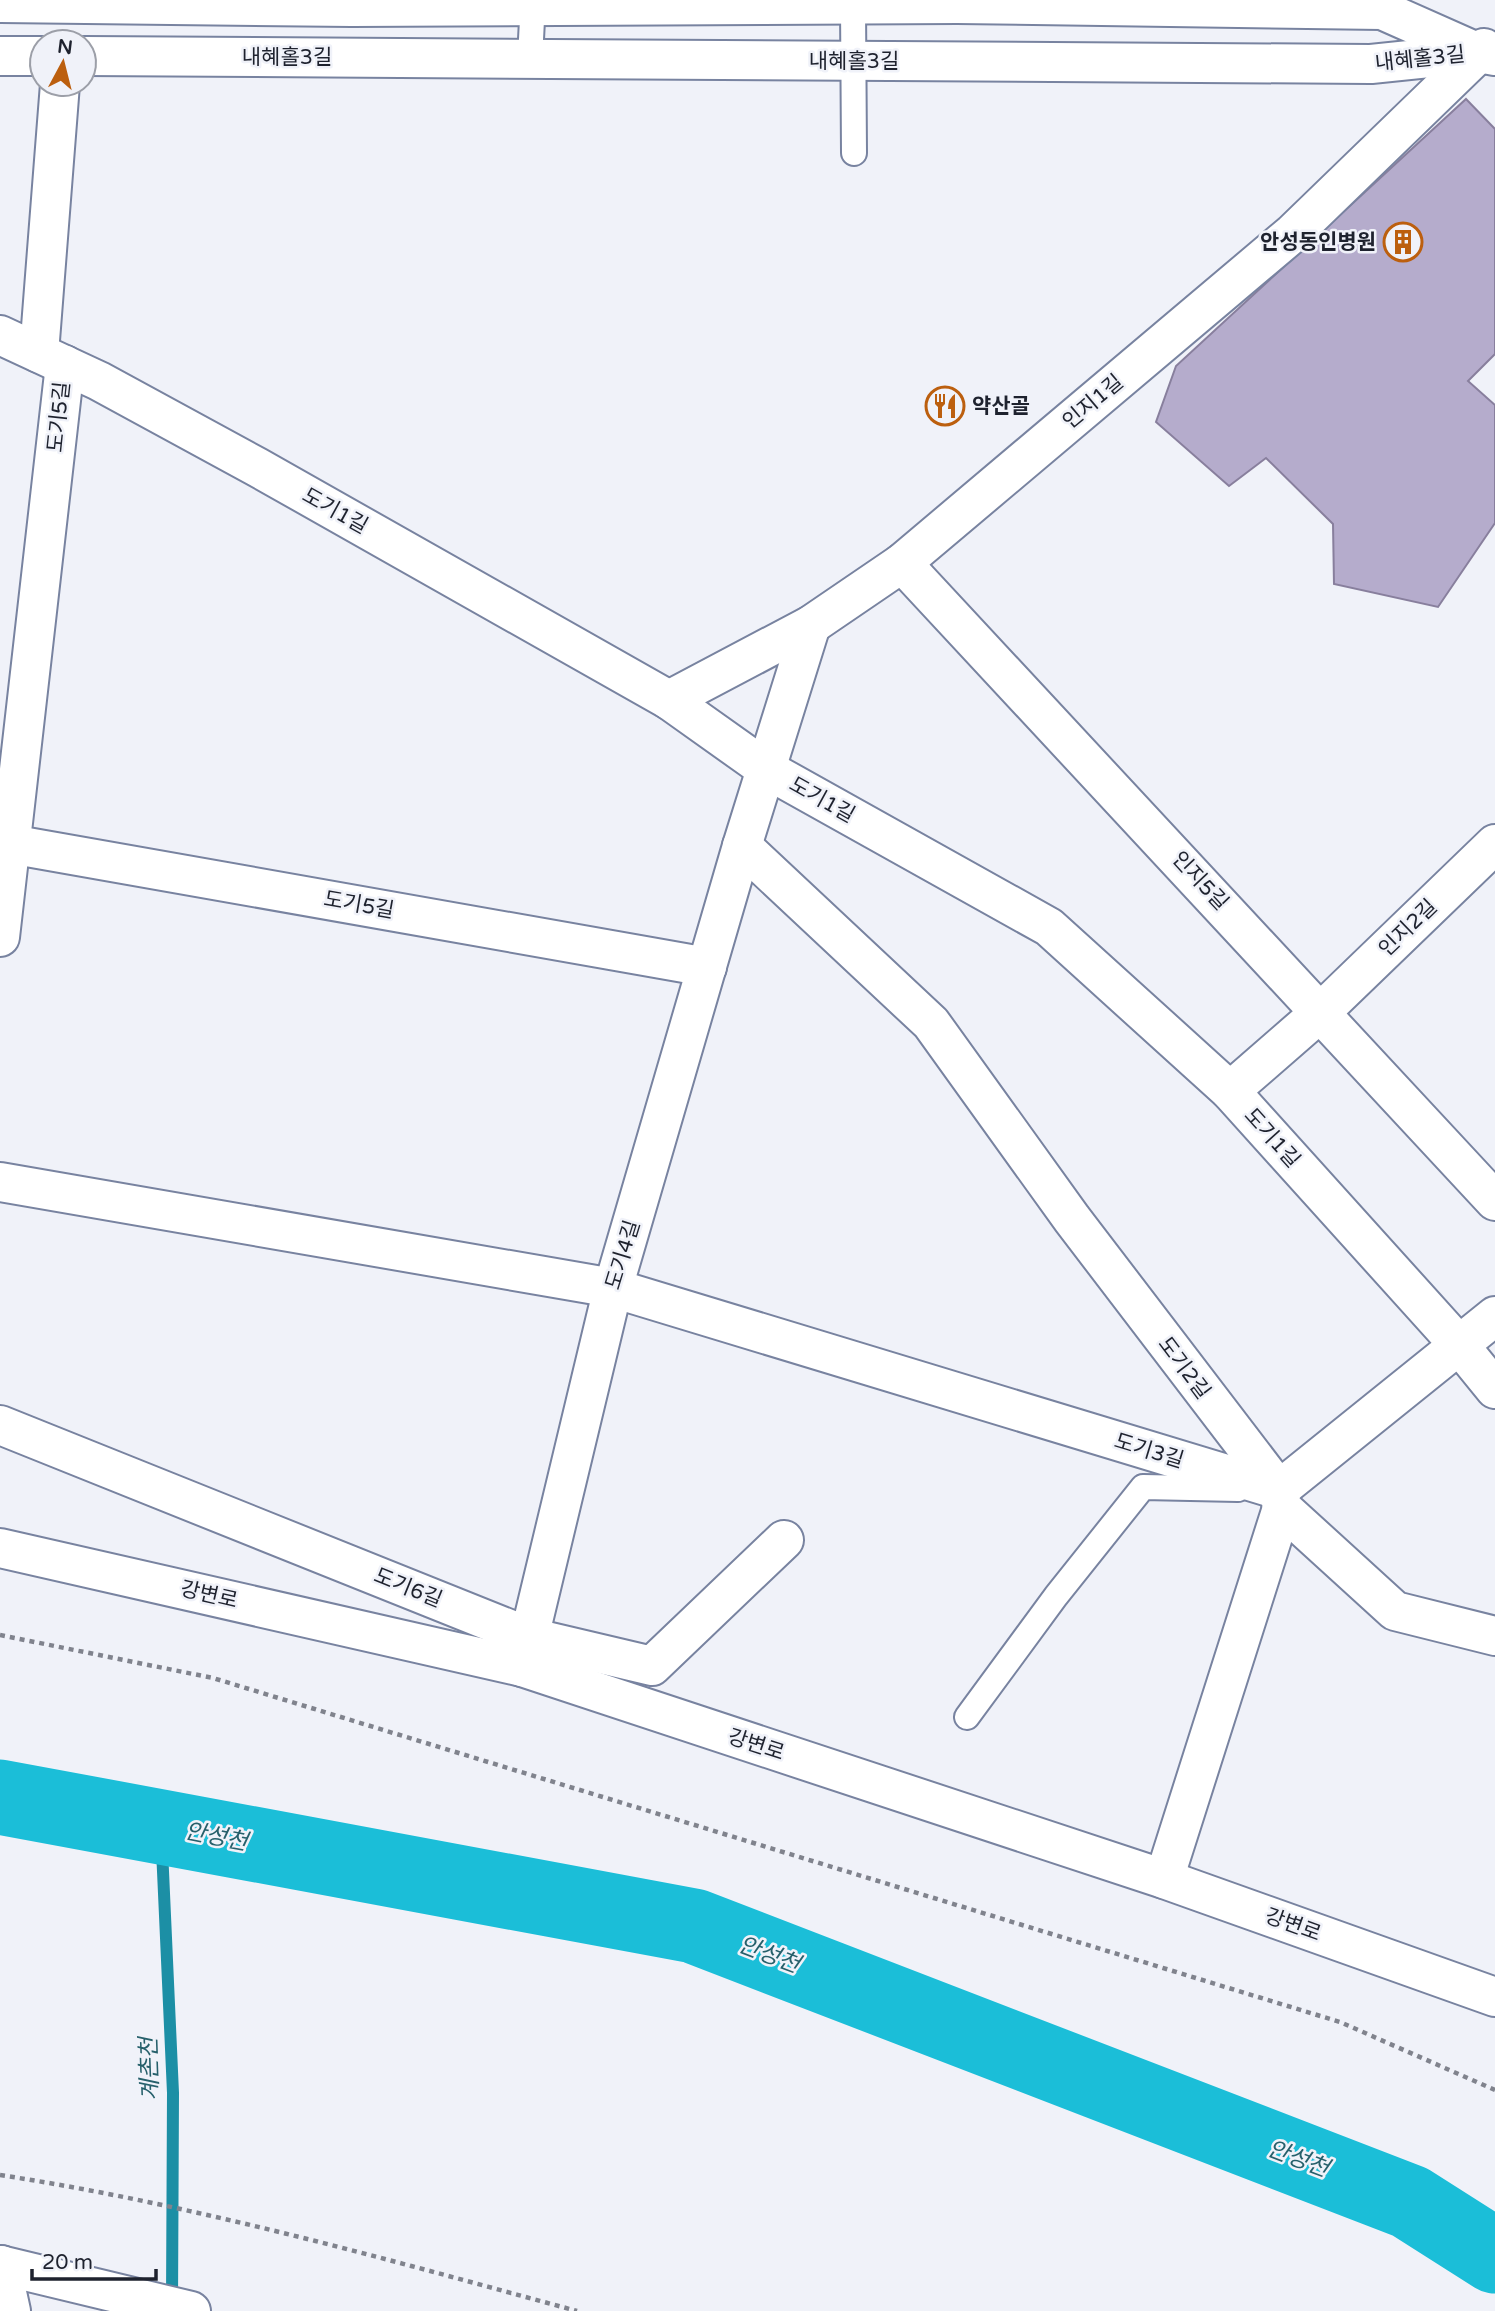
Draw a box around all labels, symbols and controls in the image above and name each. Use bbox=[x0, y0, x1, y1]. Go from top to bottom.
north arrow bbox=[28, 28, 98, 98]
text: N bbox=[56, 35, 74, 59]
street label: 내혜홀3길 bbox=[1374, 42, 1466, 76]
street label: 내혜홀3길 bbox=[242, 45, 332, 70]
street label: 내혜홀3길 bbox=[809, 49, 899, 74]
building icon: 안성동인병원 bbox=[1382, 221, 1424, 263]
place label: 안성동인병원 bbox=[1260, 230, 1376, 255]
street label: 인지1길 bbox=[1058, 370, 1128, 434]
street label: 도기5길 bbox=[43, 380, 75, 454]
restaurant icon: 약산골 bbox=[924, 385, 966, 427]
place label: 약산골 bbox=[972, 394, 1030, 419]
street label: 도기1길 bbox=[298, 483, 372, 539]
street label: 도기1길 bbox=[785, 772, 859, 828]
street label: 인지5길 bbox=[1167, 846, 1233, 916]
street label: 도기5길 bbox=[322, 887, 396, 923]
street label: 인지2길 bbox=[1374, 894, 1442, 962]
street label: 도기1길 bbox=[1239, 1103, 1305, 1173]
street label: 도기4길 bbox=[601, 1217, 645, 1293]
street label: 도기2길 bbox=[1153, 1332, 1215, 1404]
street label: 도기3길 bbox=[1111, 1429, 1187, 1473]
street label: 도기6길 bbox=[370, 1563, 446, 1613]
street label: 강변로 bbox=[178, 1576, 240, 1614]
street label: 강변로 bbox=[725, 1724, 787, 1766]
water label: 안성천 bbox=[182, 1817, 253, 1857]
street label: 강변로 bbox=[1261, 1903, 1325, 1947]
water label: 안성천 bbox=[734, 1931, 806, 1980]
water label: 계촌천 bbox=[135, 2034, 165, 2101]
water label: 안성천 bbox=[1263, 2135, 1335, 2184]
scale bar bbox=[32, 2238, 156, 2282]
text: 20 m bbox=[42, 2250, 93, 2275]

